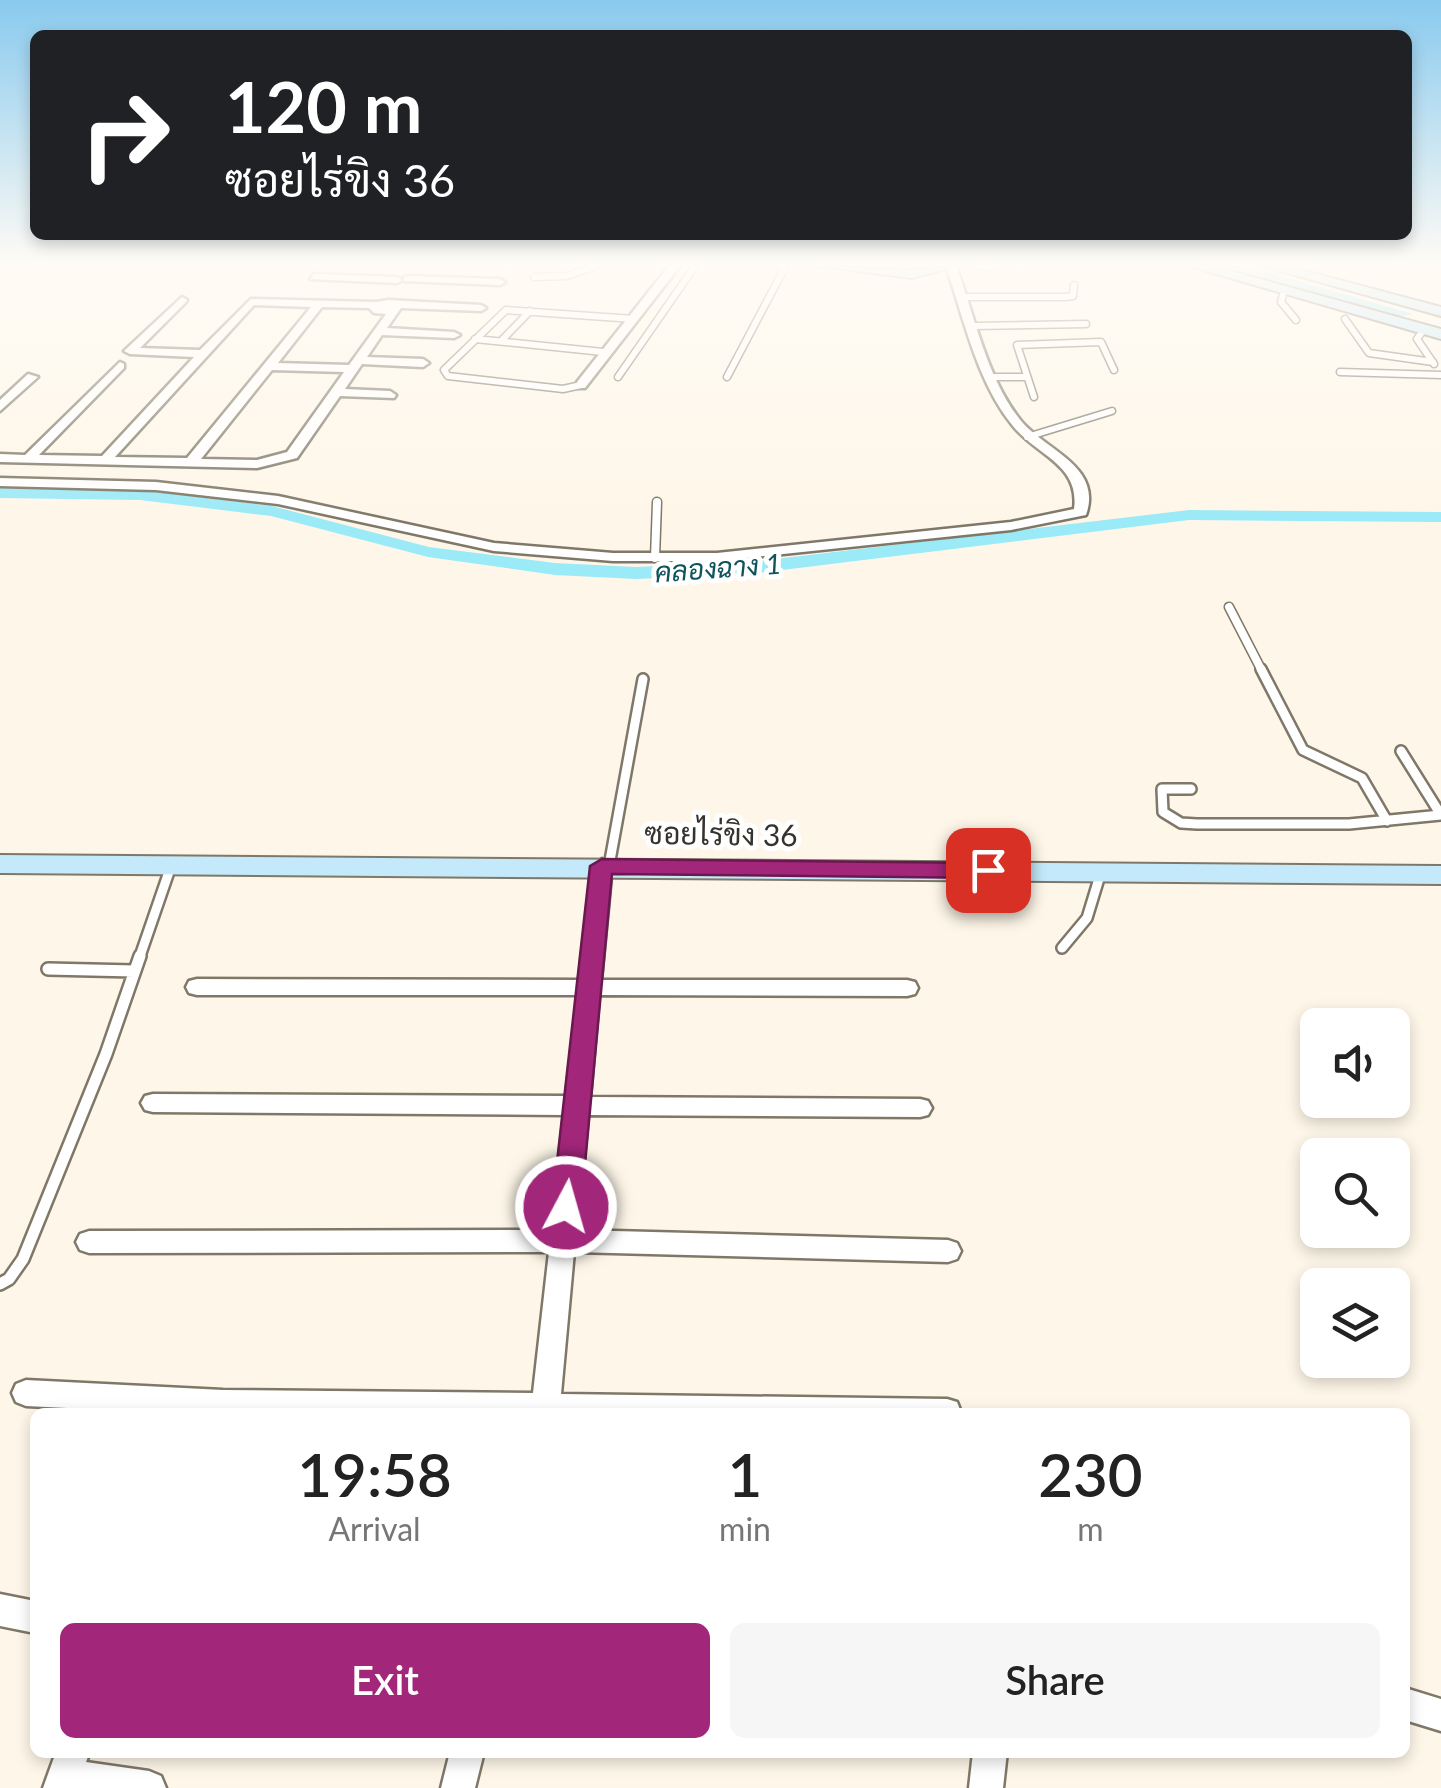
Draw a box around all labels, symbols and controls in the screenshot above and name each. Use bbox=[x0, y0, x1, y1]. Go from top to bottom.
text: 120 m bbox=[225, 64, 422, 148]
icon: right bbox=[60, 70, 190, 200]
text: ซอยไร่ขิง 36 bbox=[225, 153, 455, 207]
water label: คลองฉาง 1 bbox=[653, 546, 783, 588]
street label: ซอยไร่ขิง 36 bbox=[644, 814, 798, 852]
pin bbox=[946, 828, 1031, 913]
icon: arrive bbox=[961, 843, 1016, 898]
map controls bbox=[1300, 1008, 1410, 1378]
button: sound bbox=[1300, 1008, 1410, 1118]
button: search bbox=[1300, 1138, 1410, 1248]
position arrow bbox=[514, 1155, 618, 1259]
button: layers bbox=[1300, 1268, 1410, 1378]
text: 19:58 bbox=[297, 1438, 452, 1510]
text: 1 bbox=[728, 1438, 762, 1510]
text: 230 bbox=[1038, 1438, 1143, 1510]
text: Arrival bbox=[328, 1509, 421, 1548]
text: min bbox=[719, 1509, 771, 1548]
text: m bbox=[1077, 1509, 1104, 1548]
button: Exit bbox=[60, 1623, 710, 1738]
button: Share bbox=[730, 1623, 1380, 1738]

